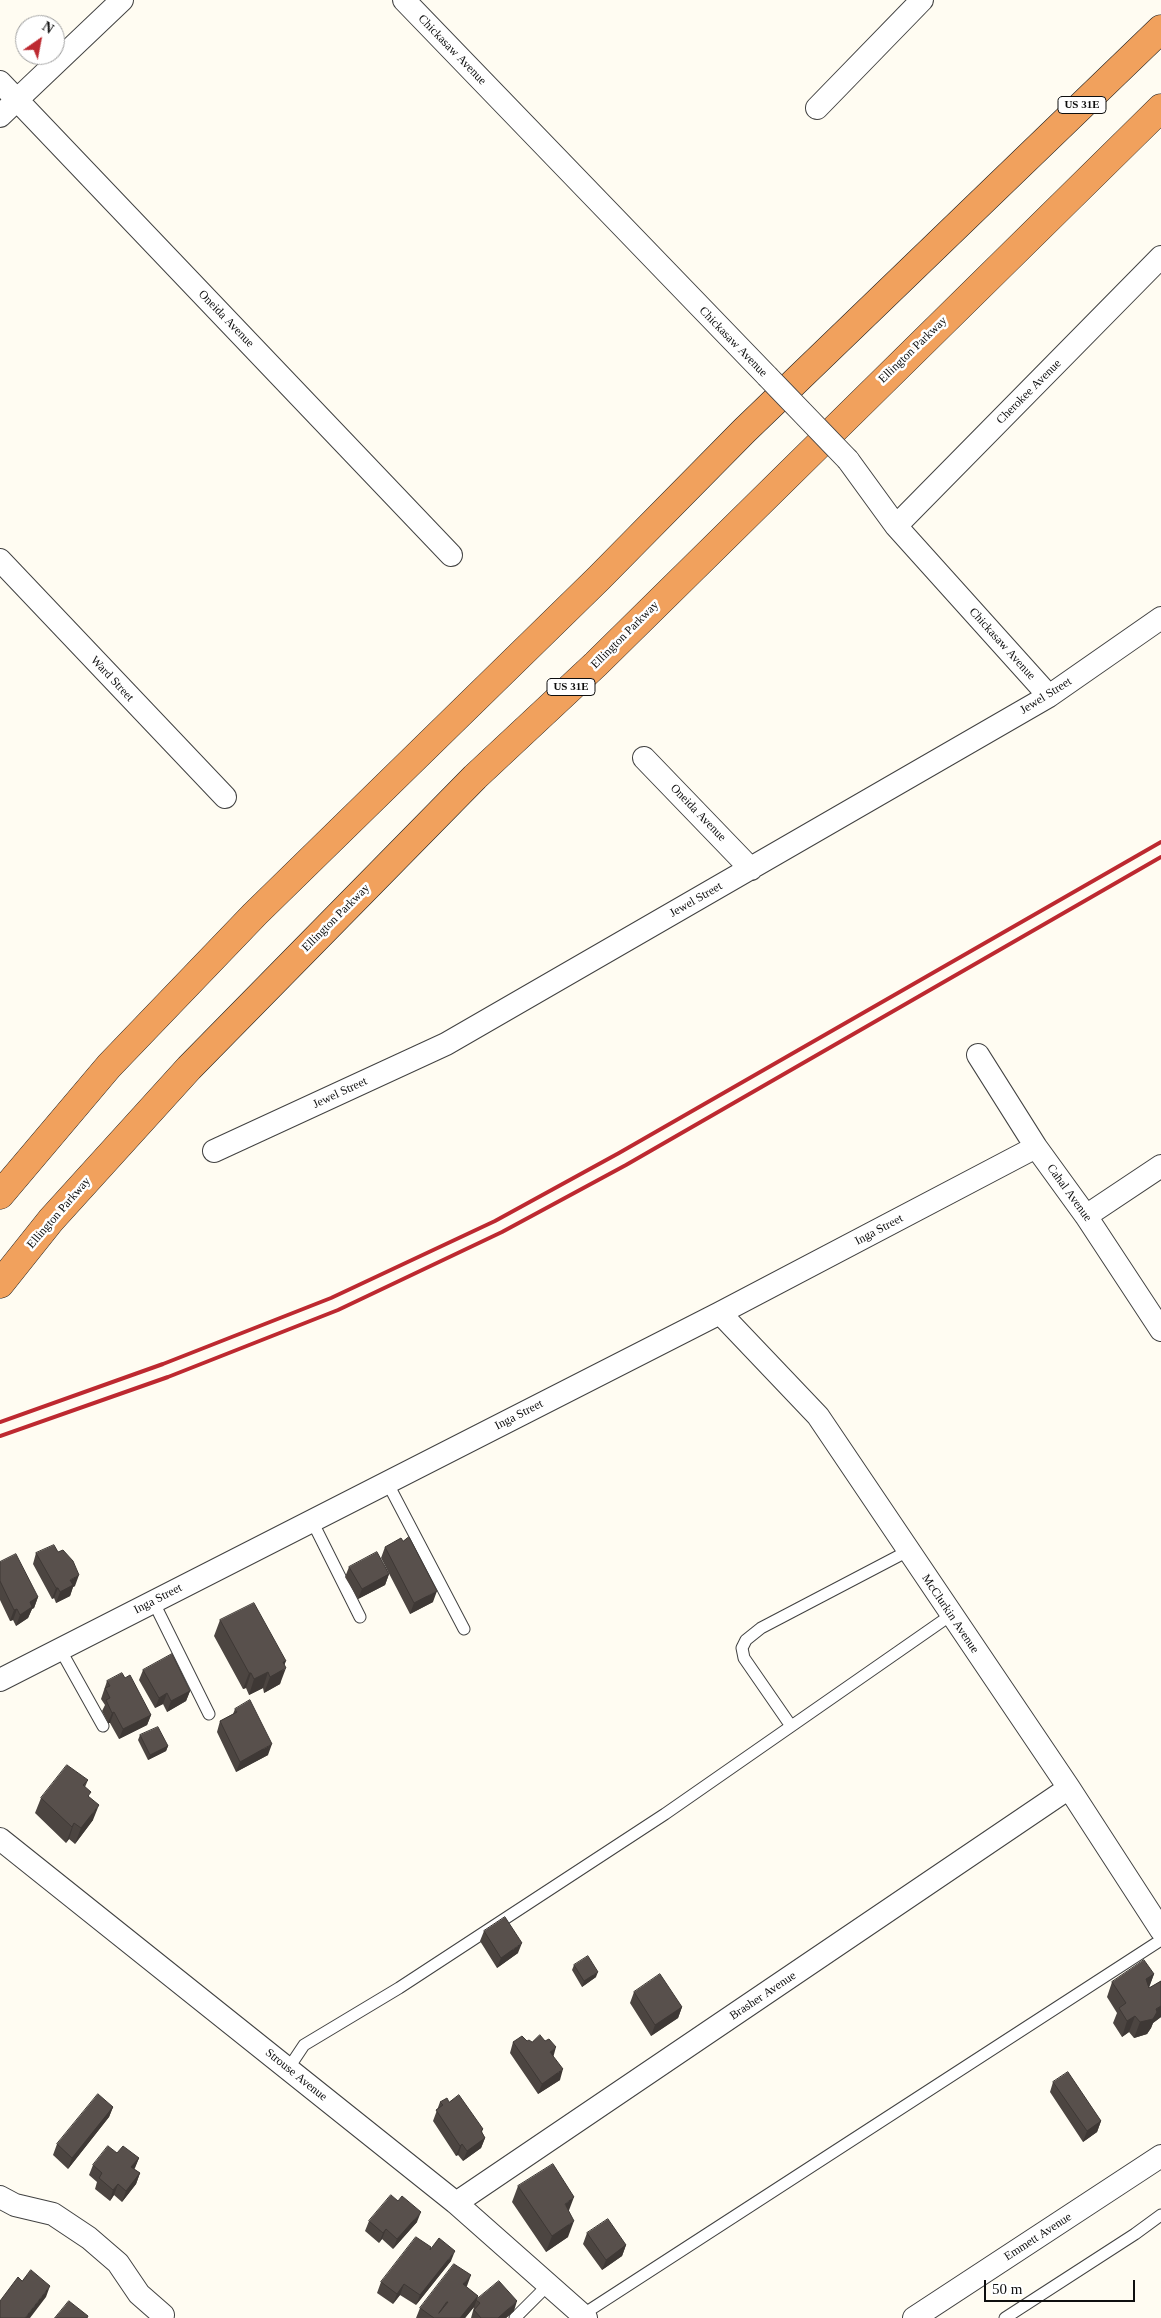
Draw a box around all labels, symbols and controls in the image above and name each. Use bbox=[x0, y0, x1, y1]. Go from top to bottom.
street label: Chickasaw Avenue bbox=[415, 12, 489, 88]
north arrow bbox=[15, 15, 65, 65]
text: N bbox=[40, 19, 56, 37]
road number: US 31E bbox=[1058, 96, 1106, 114]
street label: Oneida Avenue bbox=[195, 287, 257, 351]
street label: Chickasaw Avenue bbox=[696, 304, 770, 380]
street label: Ellington Parkway bbox=[876, 314, 950, 386]
street label: Cherokee Avenue bbox=[994, 357, 1064, 427]
street label: Ellington Parkway bbox=[588, 598, 662, 672]
street label: Chickasaw Avenue bbox=[966, 605, 1038, 683]
street label: Ward Street bbox=[87, 653, 137, 705]
street label: Jewel Street bbox=[1017, 674, 1075, 718]
road number: US 31E bbox=[547, 679, 595, 696]
street label: Oneida Avenue bbox=[667, 781, 729, 845]
street label: Jewel Street bbox=[667, 879, 725, 921]
street label: Ellington Parkway bbox=[299, 881, 373, 955]
street label: Jewel Street bbox=[311, 1074, 369, 1112]
street label: Cahal Avenue bbox=[1043, 1161, 1095, 1225]
street label: Ellington Parkway bbox=[24, 1174, 94, 1252]
street label: Inga Street bbox=[853, 1211, 905, 1249]
street label: Inga Street bbox=[492, 1397, 546, 1433]
street label: McClurkin Avenue bbox=[918, 1572, 982, 1656]
street label: Inga Street bbox=[131, 1581, 185, 1617]
street label: Brasher Avenue bbox=[727, 1969, 799, 2023]
street label: Strouse Avenue bbox=[262, 2046, 330, 2104]
street label: Emmett Avenue bbox=[1002, 2210, 1074, 2264]
scale bar bbox=[986, 2270, 1137, 2302]
text: 50 m bbox=[992, 2281, 1022, 2297]

